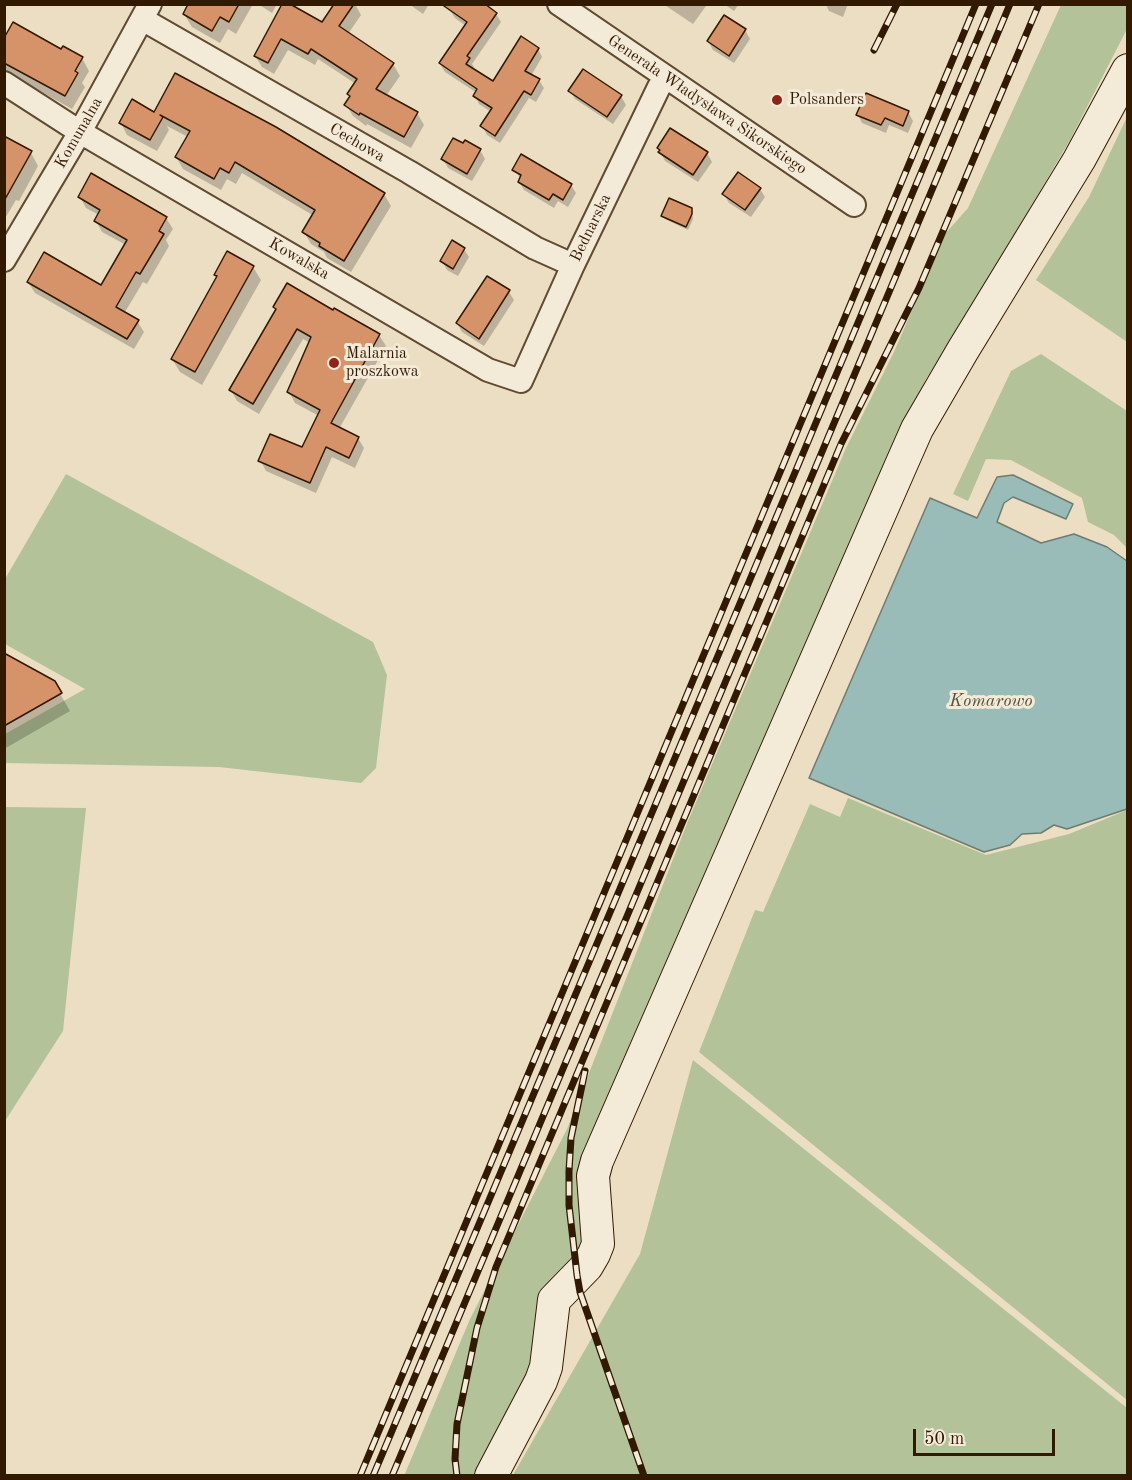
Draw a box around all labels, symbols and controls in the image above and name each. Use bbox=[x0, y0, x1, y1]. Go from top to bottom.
street label: Generała Władysława Sikorskiego bbox=[604, 31, 810, 179]
place label: Polsanders bbox=[789, 90, 864, 110]
marker: Polsanders bbox=[770, 93, 784, 107]
street label: Komunalna bbox=[51, 94, 107, 172]
street label: Cechowa bbox=[326, 119, 388, 167]
street label: Bednarska bbox=[566, 191, 616, 265]
street label: Kowalska bbox=[265, 234, 333, 284]
place label: Malarnia proszkowa bbox=[346, 344, 419, 382]
marker: Malarnia proszkowa bbox=[327, 356, 341, 370]
water label: Komarowo bbox=[949, 690, 1033, 712]
scale bar bbox=[916, 1417, 1058, 1455]
text: 50 m bbox=[924, 1430, 964, 1448]

